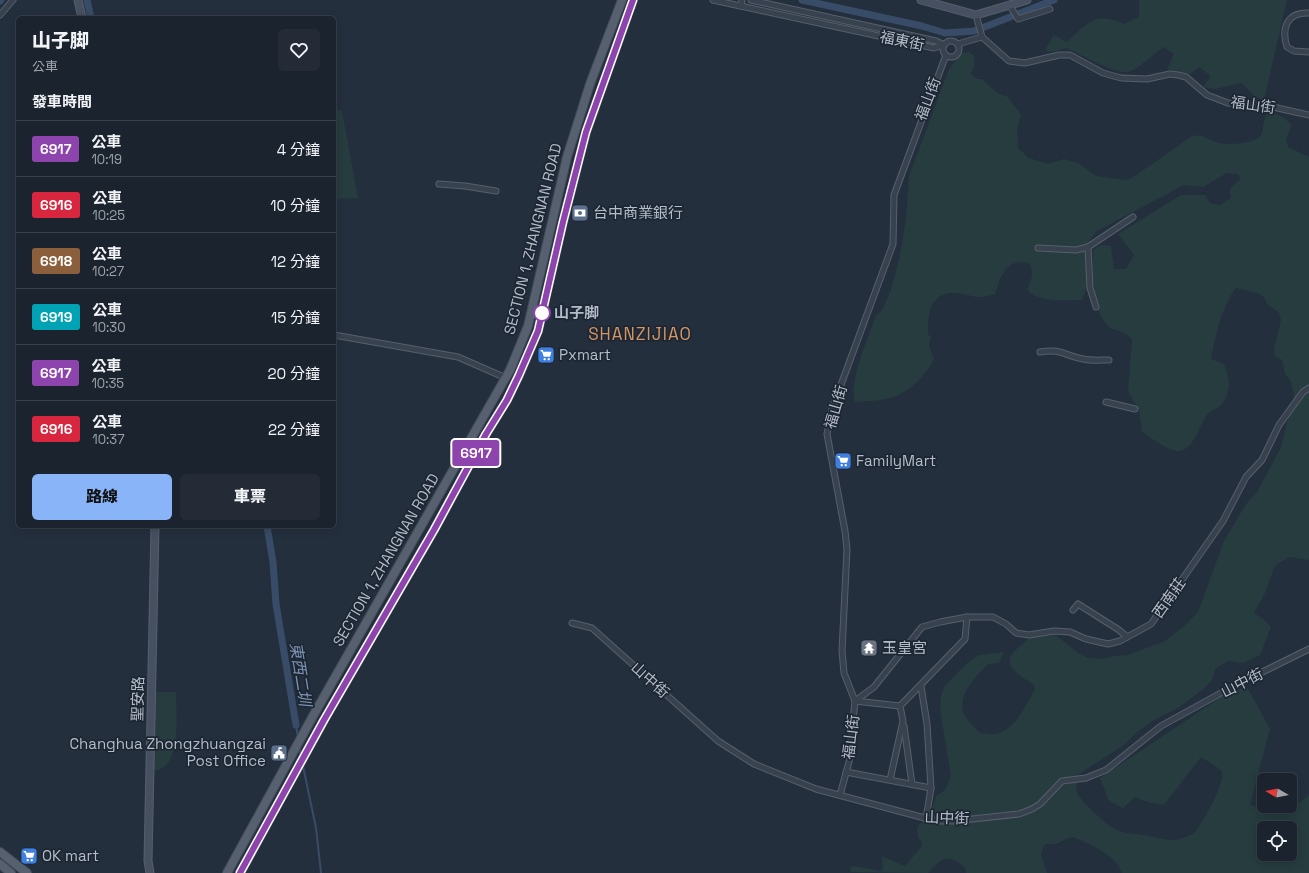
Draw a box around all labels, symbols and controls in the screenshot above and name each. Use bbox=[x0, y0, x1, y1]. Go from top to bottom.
street label: 福東街 bbox=[878, 27, 926, 54]
text: 山子脚 bbox=[32, 28, 89, 53]
button: heart bbox=[278, 29, 320, 71]
text: 公車 bbox=[32, 58, 58, 75]
street label: 福山街 bbox=[911, 74, 944, 123]
text: 發車時間 bbox=[32, 92, 92, 111]
street label: 福山街 bbox=[1229, 92, 1277, 117]
text: 公車 bbox=[91, 132, 121, 151]
text: 6917 bbox=[40, 140, 71, 158]
text: 4 分鐘 bbox=[277, 140, 320, 159]
street label: SECTION 1, ZHANGNAN ROAD bbox=[500, 141, 566, 337]
text: 10:19 bbox=[91, 151, 122, 168]
text: 公車 bbox=[92, 188, 122, 207]
text: 6916 bbox=[40, 196, 72, 214]
text: 10 分鐘 bbox=[270, 196, 320, 215]
bank icon: 台中商業銀行 bbox=[570, 203, 590, 223]
place label: 台中商業銀行 bbox=[593, 203, 683, 222]
text: 10:25 bbox=[92, 207, 125, 224]
text: 公車 bbox=[92, 244, 122, 263]
text: 6918 bbox=[40, 252, 72, 270]
text: 12 分鐘 bbox=[271, 252, 320, 271]
text: 10:27 bbox=[92, 263, 124, 280]
text: 公車 bbox=[92, 300, 122, 319]
place label: 山子脚 bbox=[554, 303, 599, 322]
marker: 山子脚 bbox=[533, 304, 551, 322]
text: 6919 bbox=[40, 308, 72, 326]
text: 15 分鐘 bbox=[271, 308, 320, 327]
text: 10:30 bbox=[92, 319, 126, 336]
district label: SHANZIJIAO bbox=[588, 323, 692, 345]
supermarket icon: Pxmart bbox=[536, 345, 556, 365]
place label: Pxmart bbox=[559, 345, 611, 364]
text: 公車 bbox=[91, 356, 121, 375]
text: 6917 bbox=[40, 364, 71, 382]
text: 20 分鐘 bbox=[267, 364, 320, 383]
text: 10:35 bbox=[91, 375, 124, 392]
street label: 福山街 bbox=[820, 383, 851, 431]
text: 公車 bbox=[92, 412, 122, 431]
text: 6916 bbox=[40, 420, 72, 438]
text: 22 分鐘 bbox=[268, 420, 320, 439]
text: 10:37 bbox=[92, 431, 125, 448]
line badge: 6917 bbox=[448, 440, 504, 466]
text: 6917 bbox=[460, 444, 492, 462]
supermarket icon: FamilyMart bbox=[833, 451, 853, 471]
place label: FamilyMart bbox=[856, 451, 936, 470]
street label: SECTION 1, ZHANGNAN ROAD bbox=[328, 470, 443, 650]
button: 路線 bbox=[32, 474, 172, 520]
button: 車票 bbox=[180, 474, 320, 520]
street label: 西南莊 bbox=[1148, 574, 1189, 622]
temple icon: 玉皇宮 bbox=[859, 638, 879, 658]
place label: 玉皇宮 bbox=[882, 638, 927, 657]
water label: 東西二圳 bbox=[285, 641, 316, 709]
street label: 山中街 bbox=[627, 658, 673, 702]
street label: 山中街 bbox=[1217, 664, 1266, 701]
street label: 聖安路 bbox=[128, 676, 147, 722]
street label: 福山街 bbox=[838, 713, 863, 760]
place label: Changhua Zhongzhuangzai Post Office bbox=[69, 734, 266, 770]
public building icon: Changhua Zhongzhuangzai Post Office bbox=[269, 743, 289, 763]
north arrow bbox=[1257, 773, 1297, 813]
map controls bbox=[1257, 773, 1297, 861]
street label: 山中街 bbox=[924, 807, 970, 828]
button: locate bbox=[1257, 821, 1297, 861]
supermarket icon: OK mart bbox=[19, 846, 39, 866]
place label: OK mart bbox=[42, 846, 99, 865]

